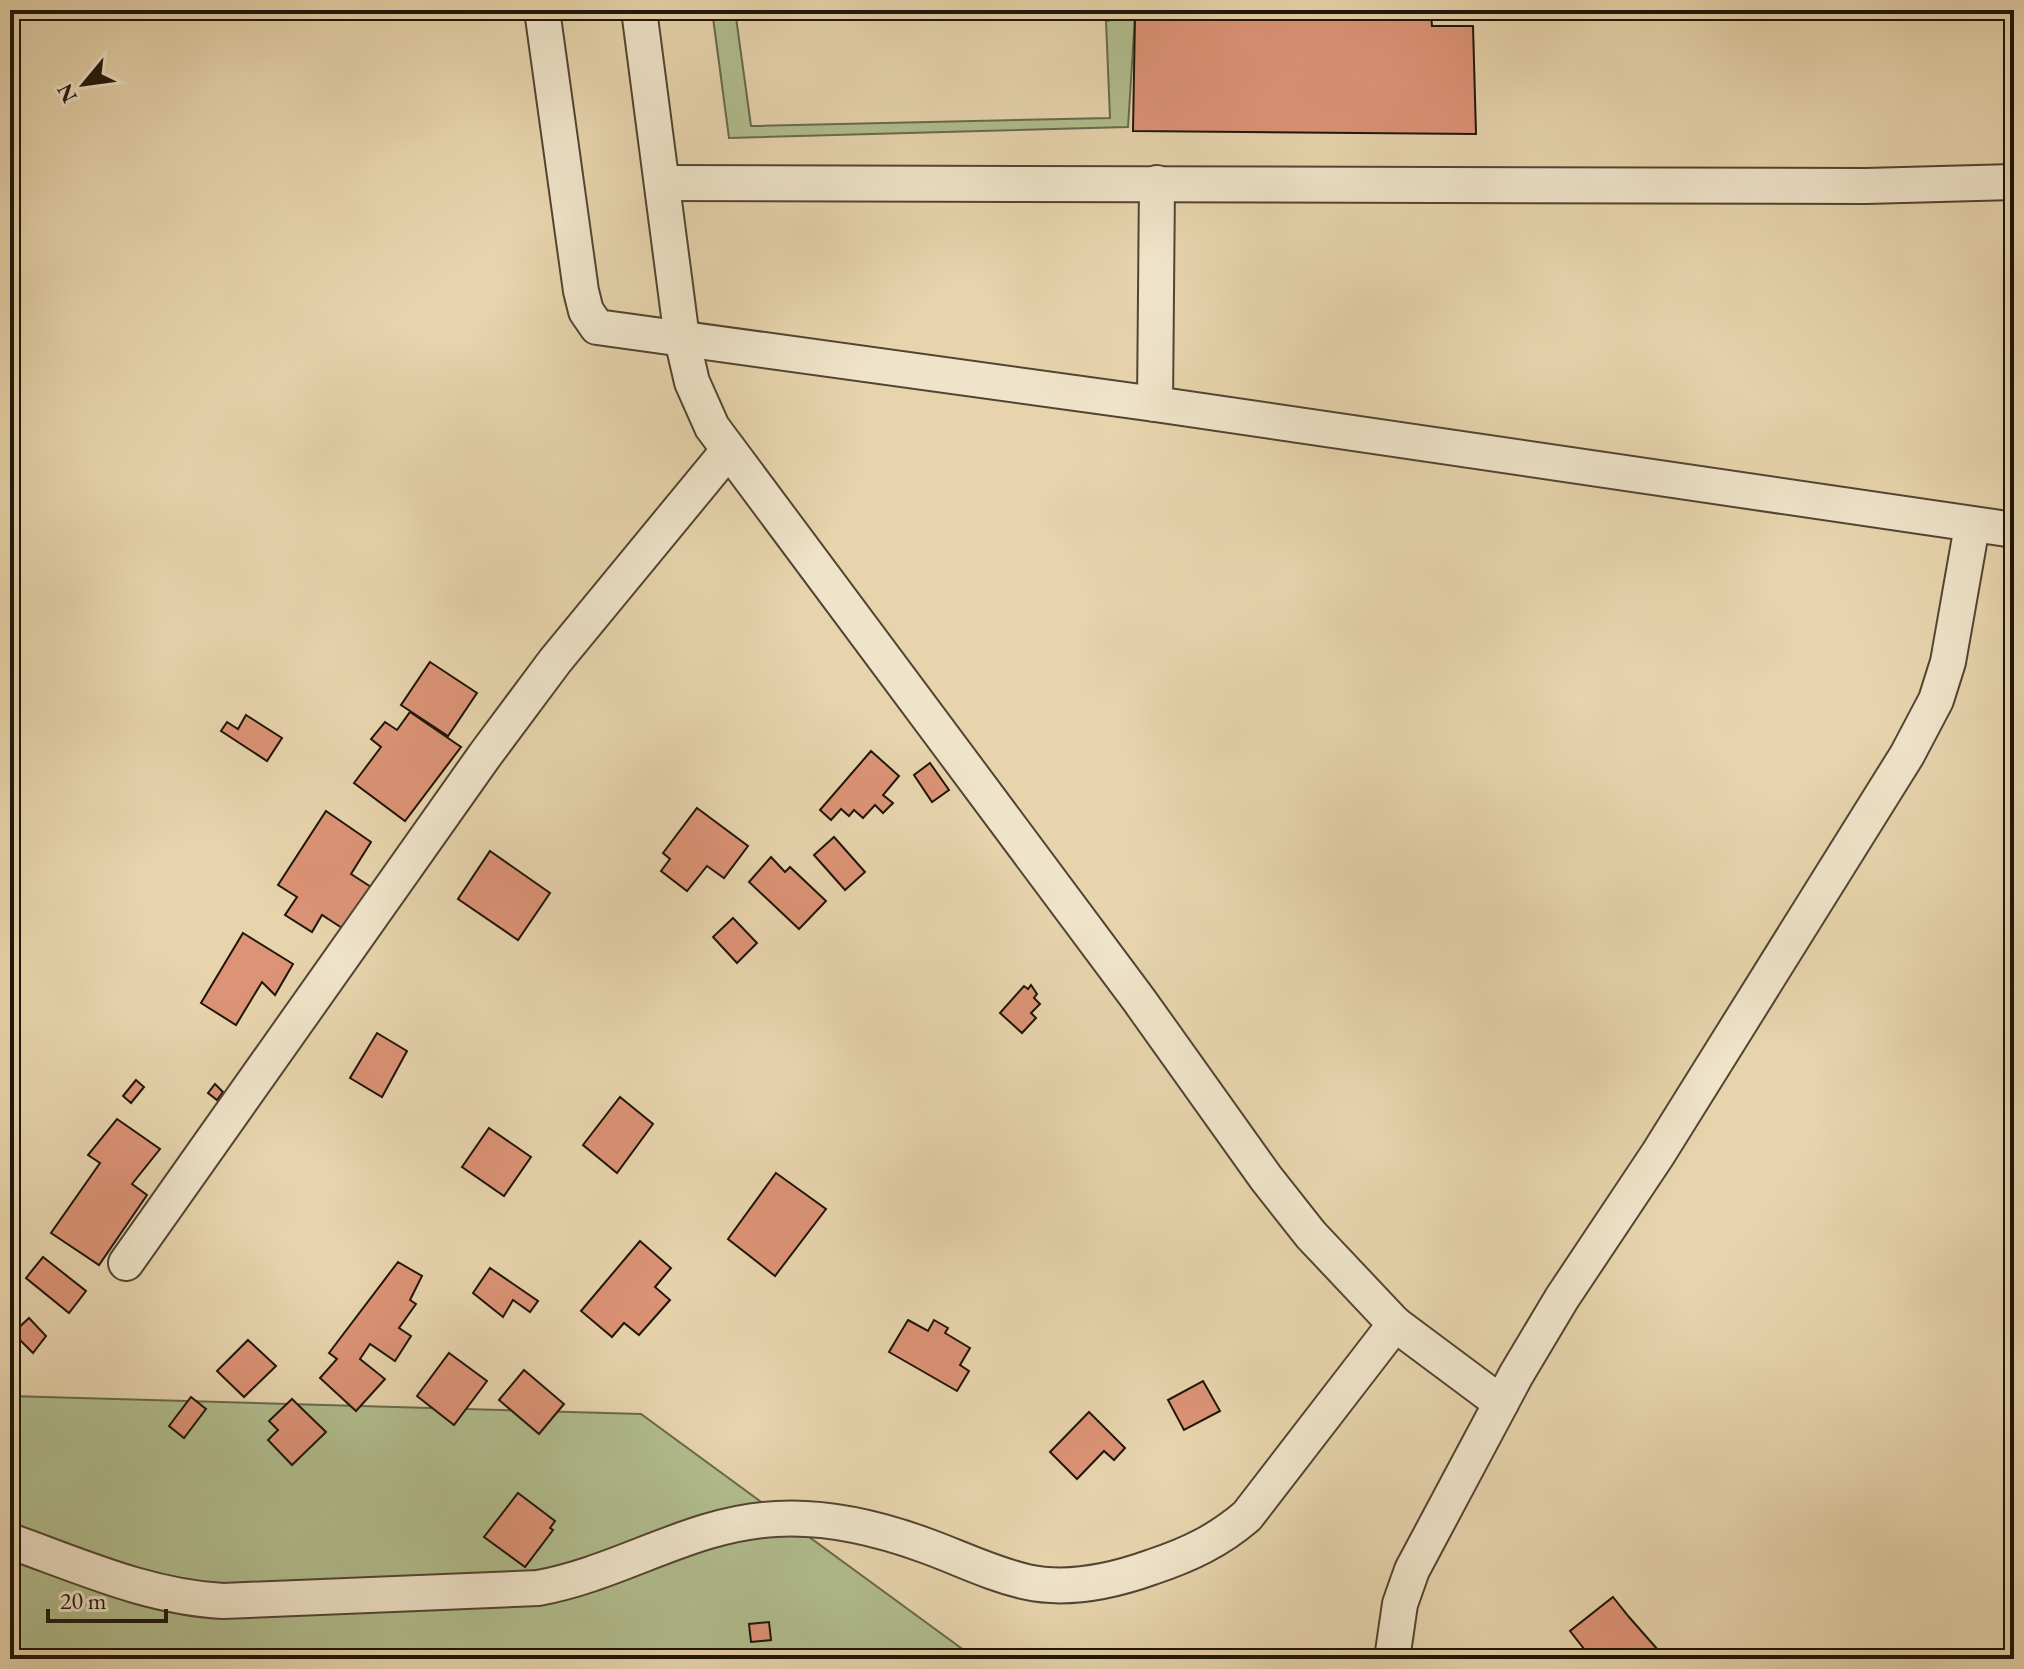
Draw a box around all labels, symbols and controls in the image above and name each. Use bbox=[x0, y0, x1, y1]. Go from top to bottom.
north arrow bbox=[44, 44, 124, 124]
text: N bbox=[50, 78, 84, 108]
scale bar bbox=[48, 1573, 166, 1623]
text: 20 m bbox=[60, 1585, 107, 1616]

